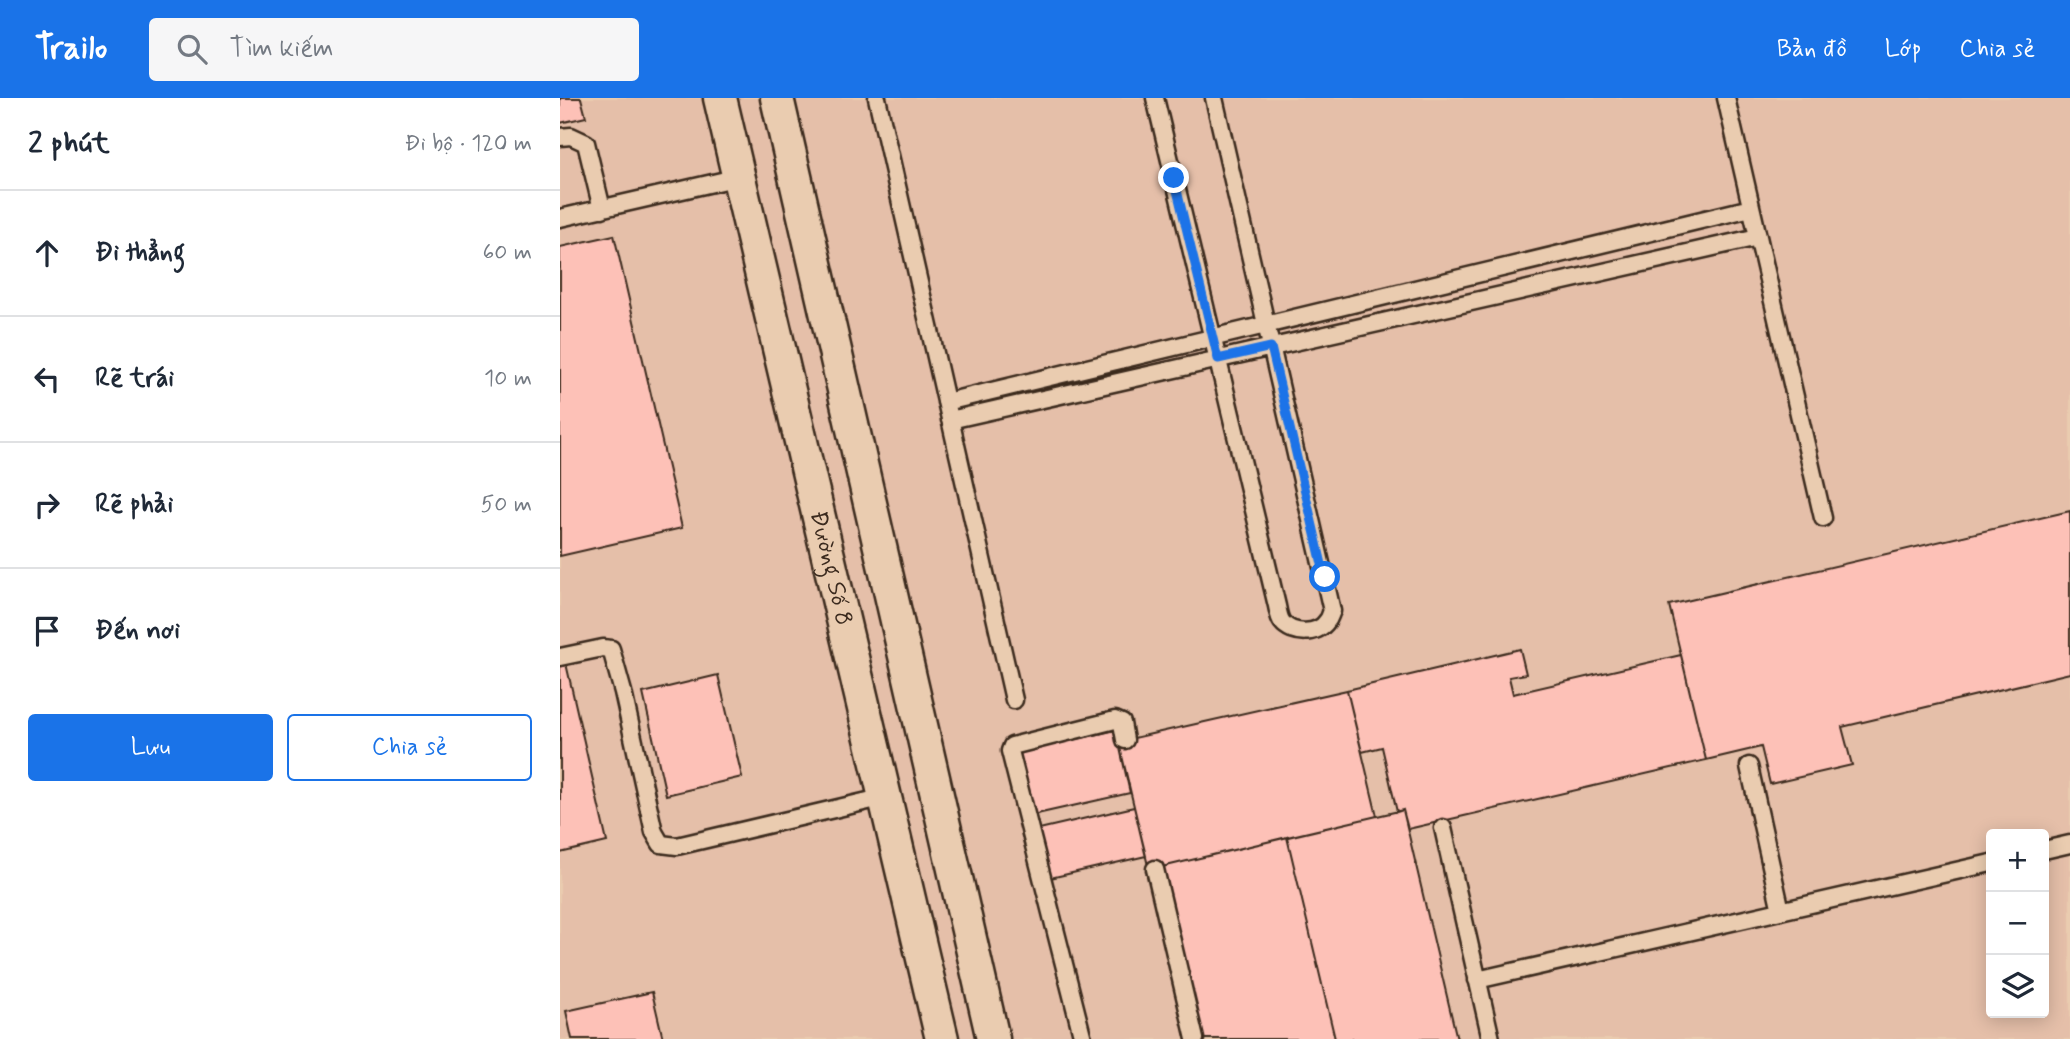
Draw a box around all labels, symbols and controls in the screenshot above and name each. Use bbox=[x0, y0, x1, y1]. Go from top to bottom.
search box bbox=[149, 18, 639, 81]
text: Trailo bbox=[35, 27, 107, 71]
icon: search bbox=[173, 30, 211, 68]
text: Tìm kiếm bbox=[229, 32, 333, 66]
text: Bản đồ bbox=[1777, 34, 1847, 65]
text: Lớp bbox=[1885, 34, 1921, 65]
text: Chia sẻ bbox=[1959, 34, 2035, 65]
text: 2 phút bbox=[28, 124, 110, 163]
text: Đi bộ · 120 m bbox=[404, 129, 532, 159]
route end bbox=[1158, 162, 1189, 193]
icon: ahead bbox=[28, 234, 66, 272]
text: Đi thẳng bbox=[95, 236, 185, 270]
text: 60 m bbox=[483, 238, 532, 268]
icon: left bbox=[28, 360, 66, 398]
text: Rẽ trái bbox=[95, 362, 174, 396]
text: 10 m bbox=[484, 364, 532, 394]
icon: right bbox=[28, 486, 66, 524]
text: Rẽ phải bbox=[95, 488, 173, 522]
text: 50 m bbox=[481, 490, 532, 520]
street label: Đường Số 8 bbox=[802, 508, 859, 628]
route start bbox=[1309, 561, 1340, 592]
icon: arrive bbox=[28, 612, 66, 650]
text: Đến nơi bbox=[95, 614, 180, 648]
button: Lưu bbox=[28, 714, 273, 781]
button: Chia sẻ bbox=[287, 714, 532, 781]
map controls bbox=[1986, 829, 2049, 1018]
button: + bbox=[1986, 829, 2049, 892]
button: − bbox=[1986, 892, 2049, 955]
button: layers bbox=[1986, 955, 2049, 1018]

